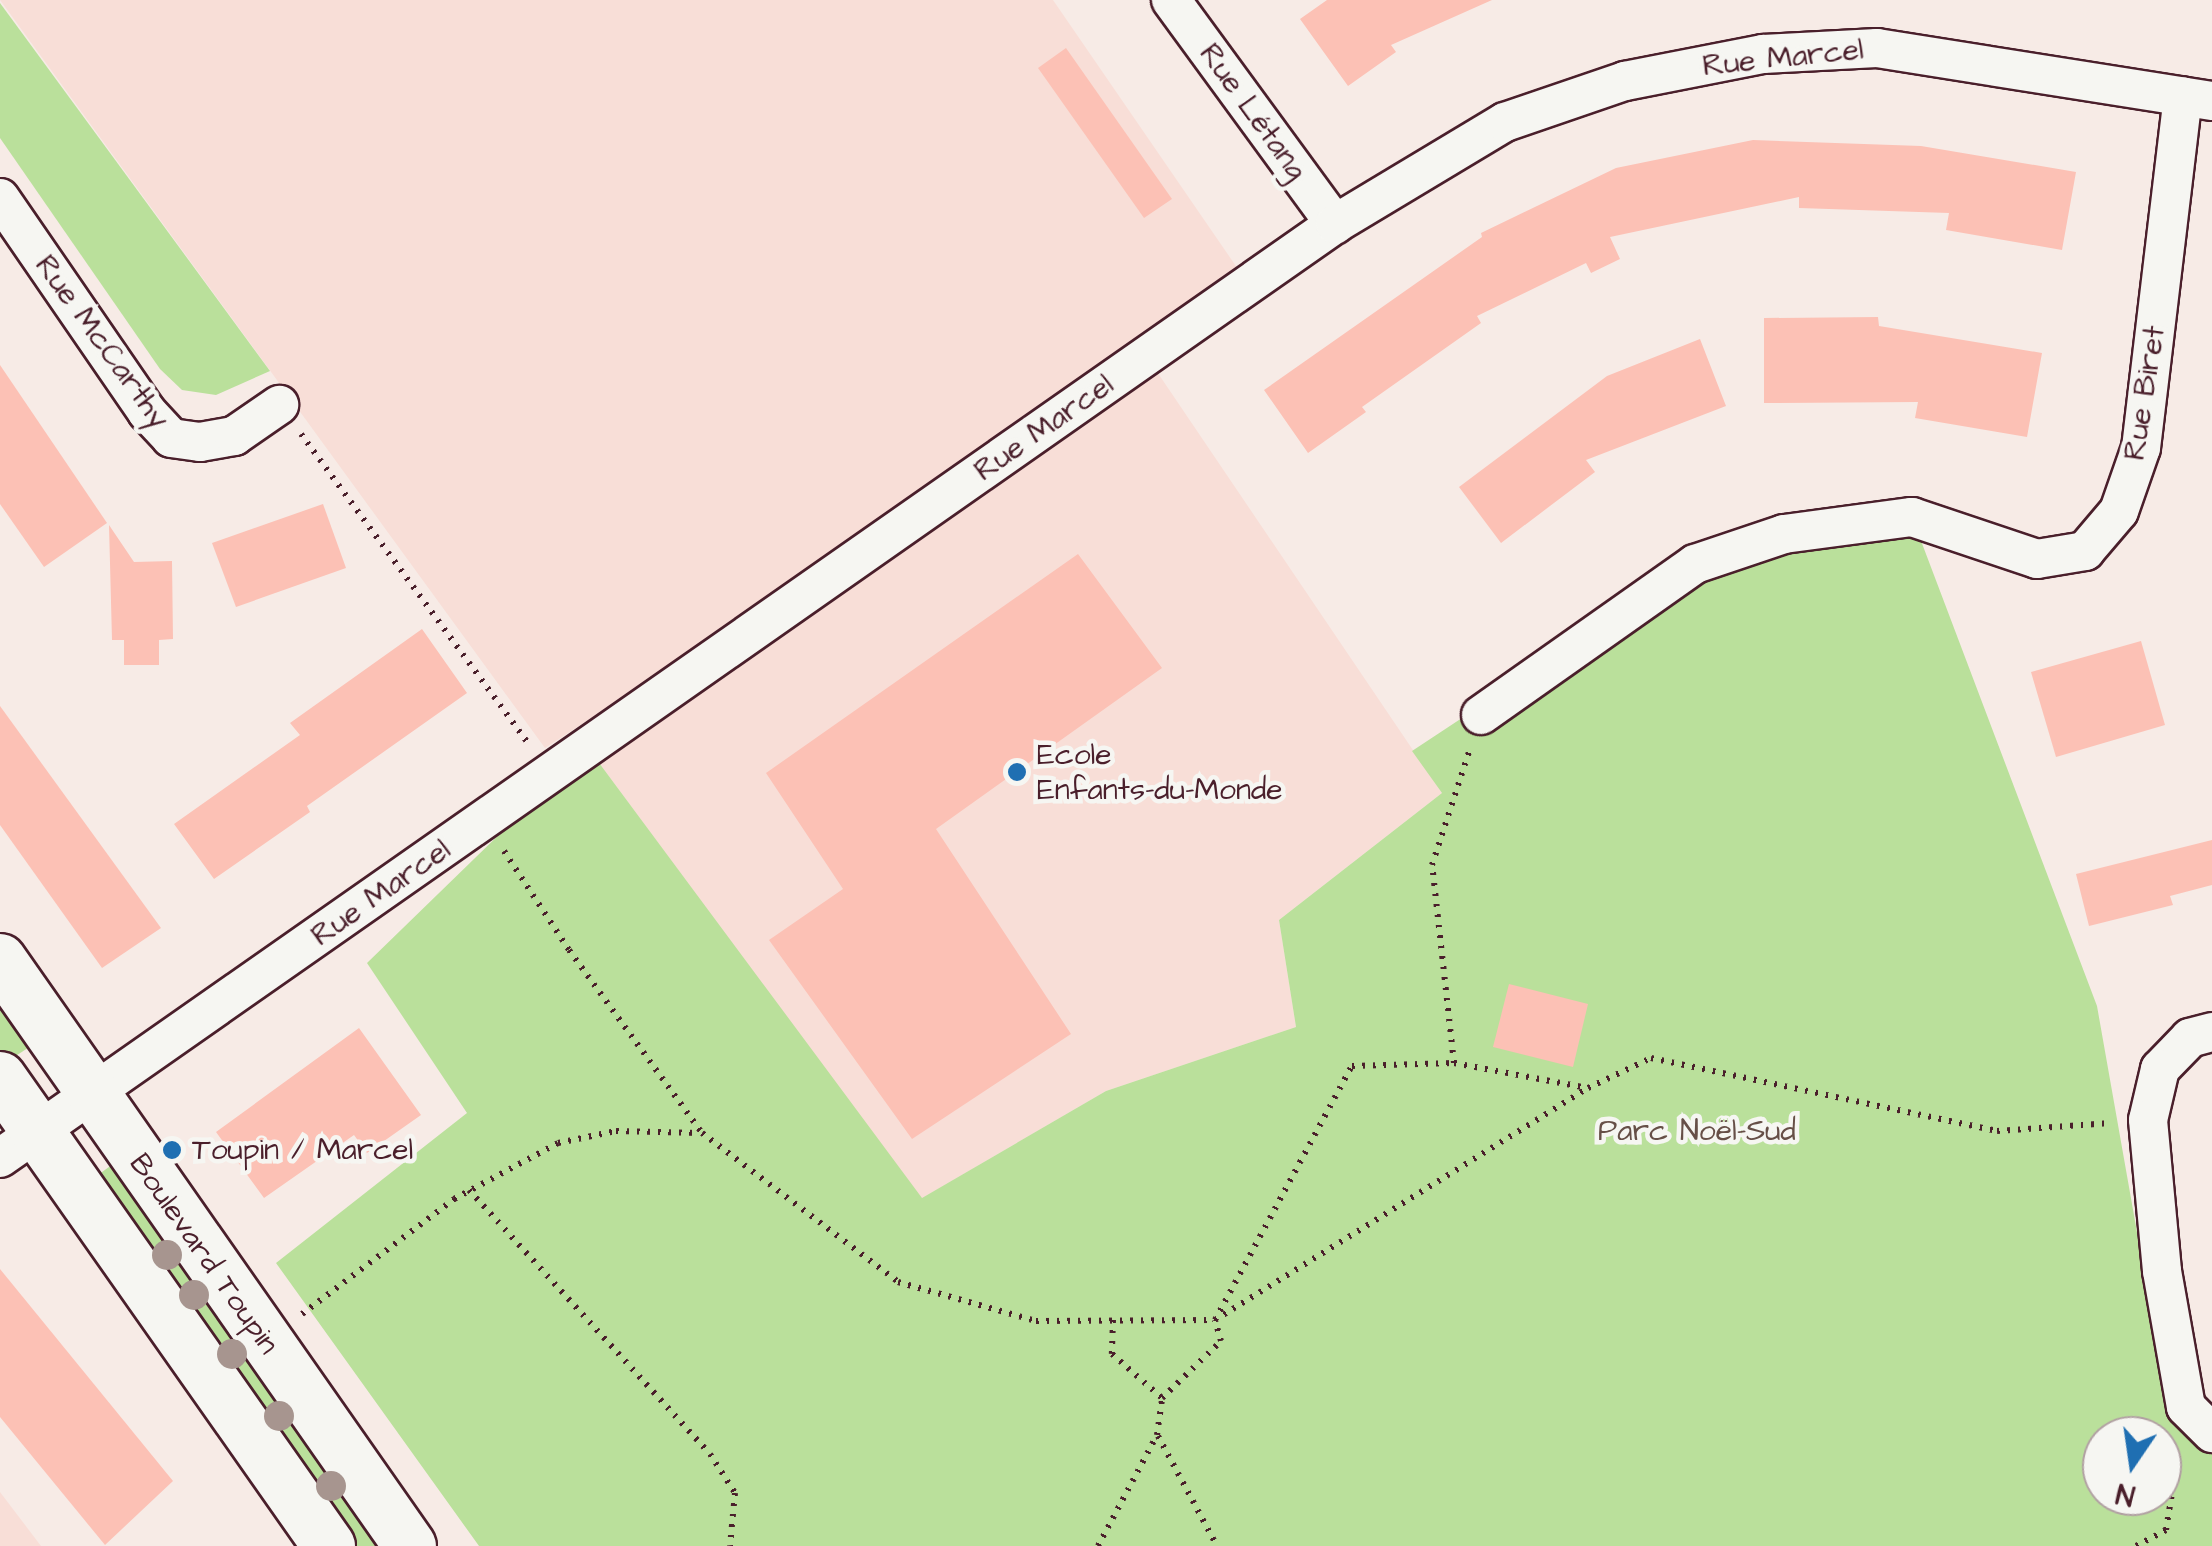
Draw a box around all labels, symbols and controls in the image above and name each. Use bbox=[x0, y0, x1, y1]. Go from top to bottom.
street label: Rue Marcel bbox=[1701, 32, 1865, 84]
street label: Rue Létang bbox=[1191, 37, 1315, 187]
street label: Rue McCarthy bbox=[27, 248, 177, 436]
street label: Rue Biret bbox=[2117, 323, 2173, 463]
street label: Rue Marcel bbox=[968, 367, 1120, 489]
place label: Ecole Enfants-du-Monde bbox=[1037, 737, 1283, 808]
marker: Ecole Enfants-du-Monde bbox=[1006, 761, 1028, 783]
street label: Rue Marcel bbox=[305, 832, 457, 954]
park label: Parc Noël-Sud bbox=[1598, 1113, 1796, 1149]
place label: Toupin / Marcel bbox=[192, 1132, 413, 1168]
marker: Toupin / Marcel bbox=[161, 1139, 183, 1161]
street label: Boulevard Toupin bbox=[122, 1147, 286, 1361]
north arrow bbox=[2082, 1416, 2182, 1516]
text: N bbox=[2113, 1473, 2139, 1515]

